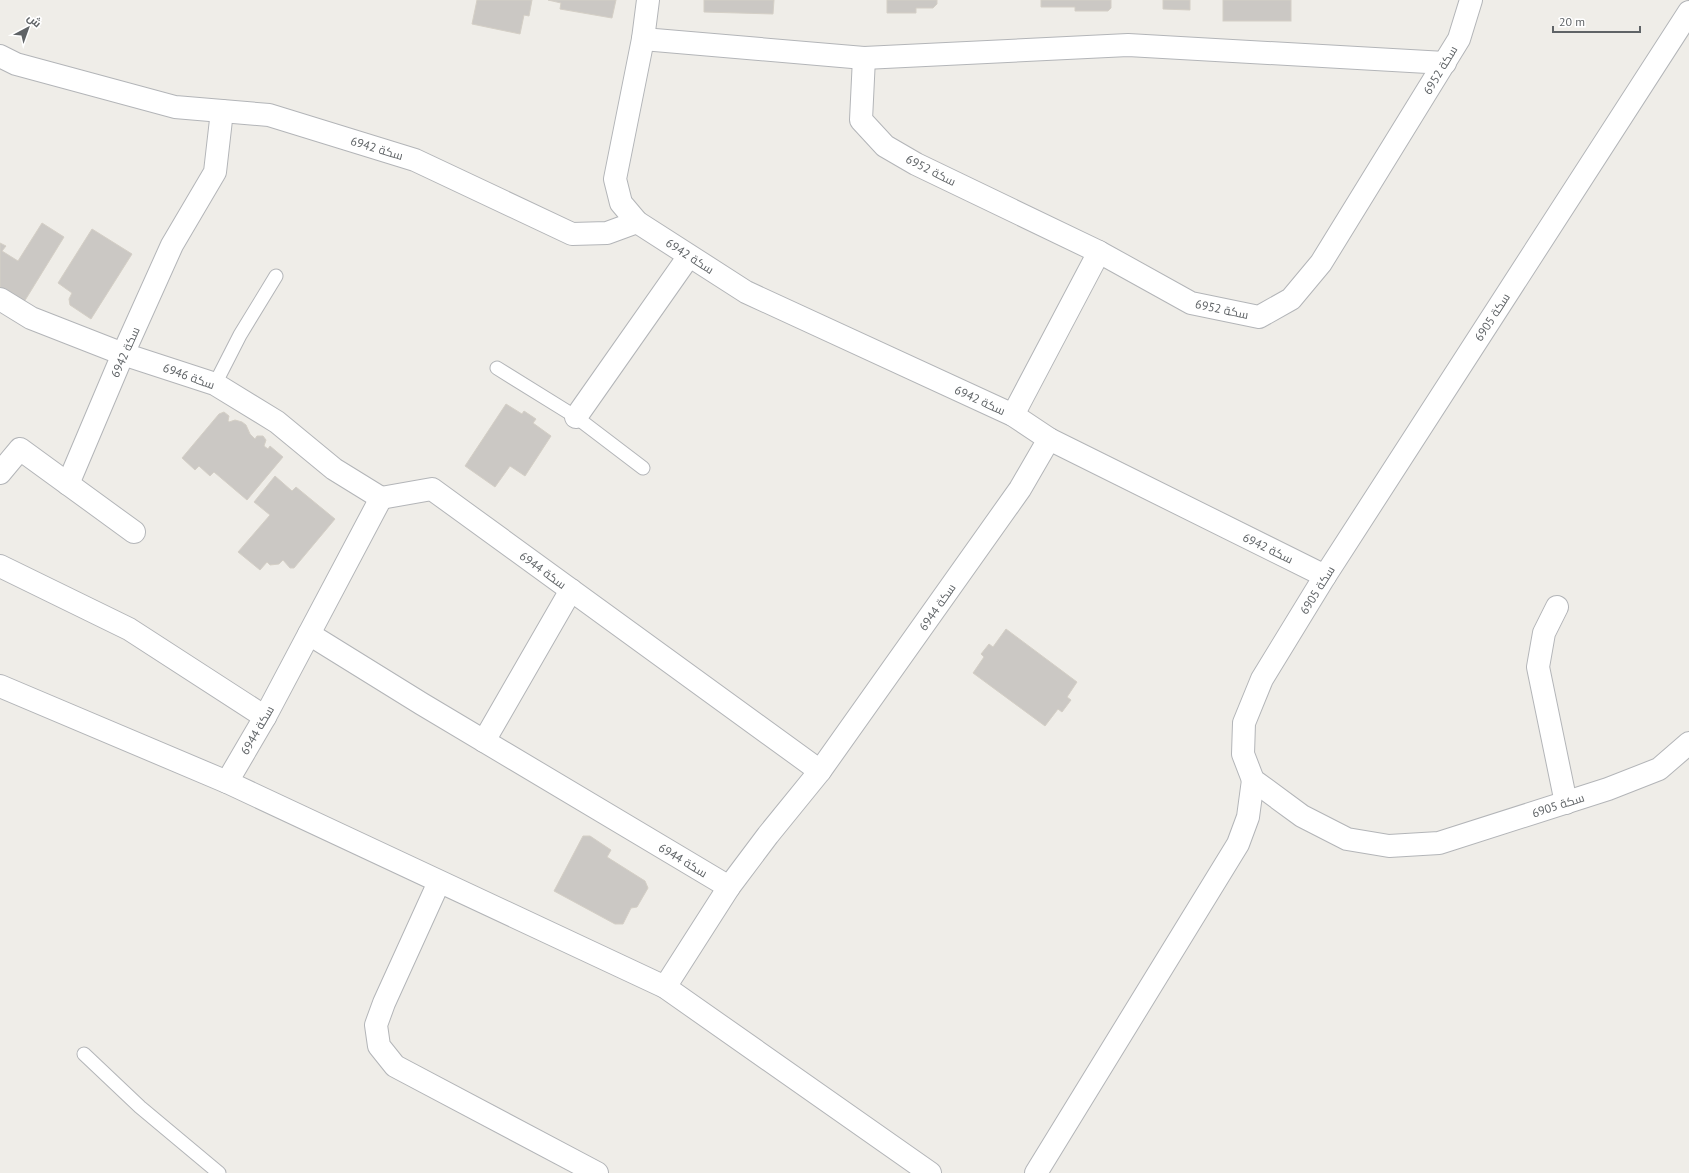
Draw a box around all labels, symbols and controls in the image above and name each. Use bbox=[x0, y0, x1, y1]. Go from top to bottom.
north arrow bbox=[8, 8, 48, 48]
scale bar bbox=[1553, 8, 1640, 34]
text: ش bbox=[25, 11, 44, 30]
text: 20 m bbox=[1559, 14, 1585, 29]
street label: سكة 6952 bbox=[1420, 43, 1460, 97]
street label: سكة 6942 bbox=[349, 133, 405, 163]
street label: سكة 6952 bbox=[903, 151, 959, 189]
street label: سكة 6942 bbox=[663, 235, 717, 277]
street label: سكة 6905 bbox=[1471, 290, 1513, 344]
street label: سكة 6952 bbox=[1194, 296, 1250, 322]
street label: سكة 6942 bbox=[107, 324, 143, 380]
street label: سكة 6946 bbox=[161, 360, 217, 392]
street label: سكة 6942 bbox=[952, 382, 1008, 418]
street label: سكة 6942 bbox=[1240, 529, 1296, 567]
street label: سكة 6944 bbox=[517, 548, 569, 592]
street label: سكة 6905 bbox=[1296, 563, 1338, 617]
street label: سكة 6944 bbox=[915, 580, 959, 633]
street label: سكة 6944 bbox=[237, 703, 277, 757]
street label: سكة 6905 bbox=[1530, 789, 1586, 820]
street label: سكة 6944 bbox=[656, 840, 710, 880]

